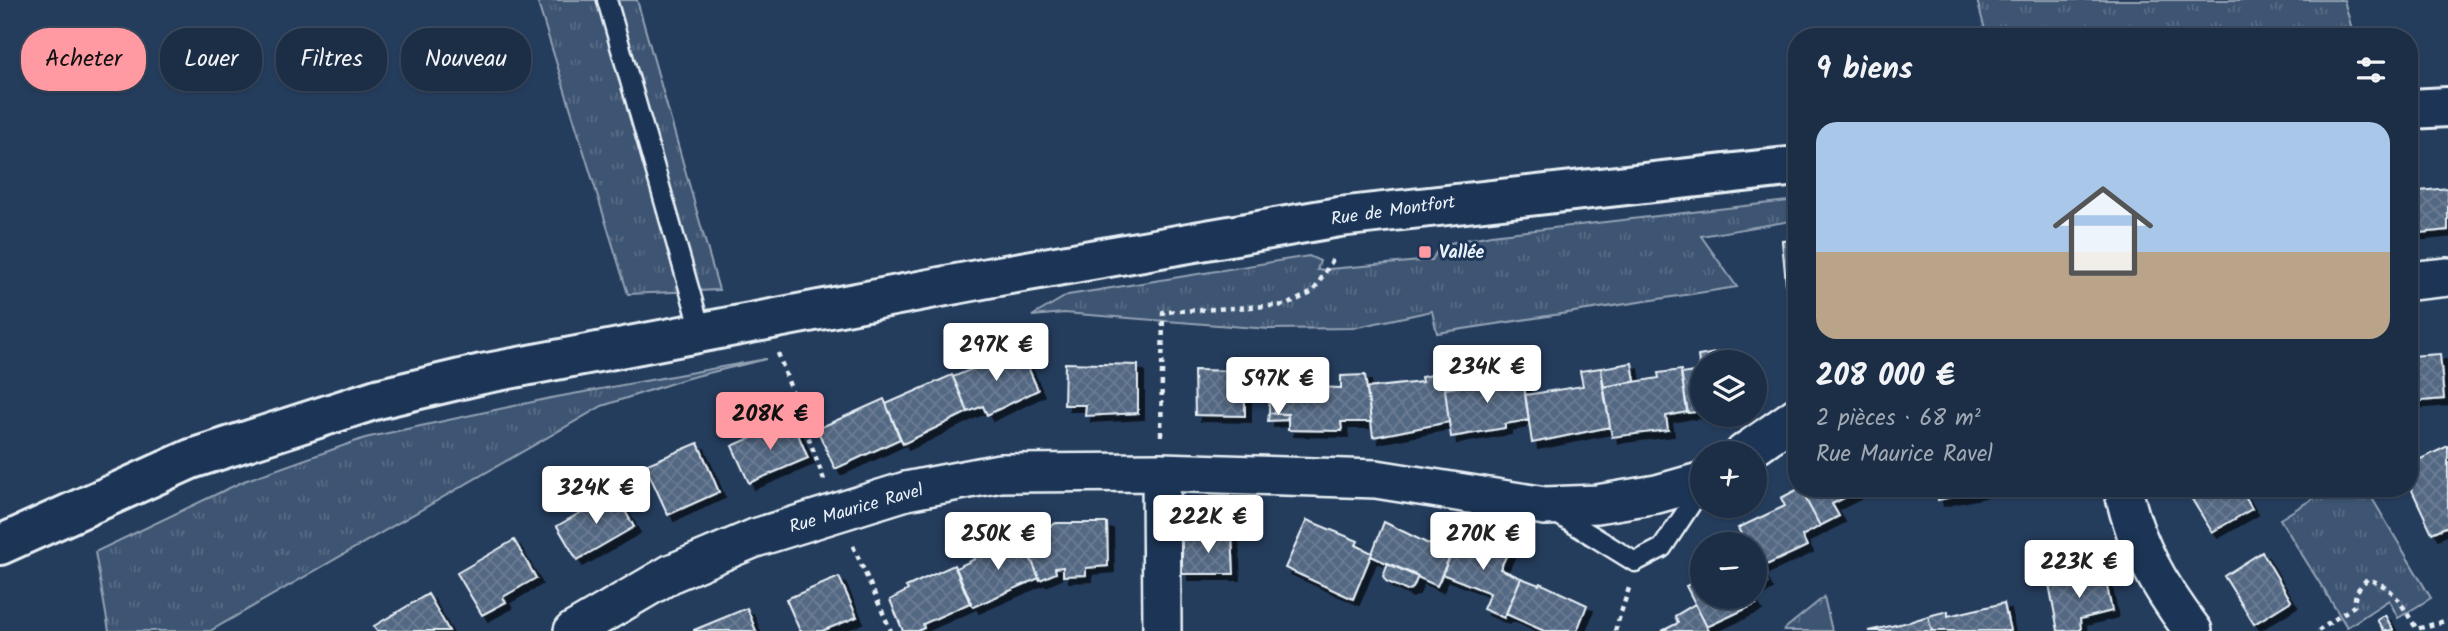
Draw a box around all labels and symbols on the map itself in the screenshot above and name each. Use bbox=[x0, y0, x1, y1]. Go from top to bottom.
street label: Rue de Montfort bbox=[1329, 188, 1458, 235]
place label: Vallée bbox=[1439, 239, 1485, 268]
marker: Vallée bbox=[1417, 244, 1433, 260]
pin: 297K € bbox=[939, 324, 1053, 383]
pin: 234K € bbox=[1430, 346, 1544, 405]
pin: 597K € bbox=[1221, 358, 1335, 417]
pin: 208K € bbox=[713, 392, 827, 452]
pin: 324K € bbox=[539, 466, 653, 526]
street label: Rue Maurice Ravel bbox=[786, 476, 928, 542]
pin: 222K € bbox=[1151, 496, 1265, 555]
pin: 250K € bbox=[941, 512, 1055, 572]
pin: 270K € bbox=[1426, 512, 1540, 572]
pin: 223K € bbox=[2022, 540, 2136, 600]

